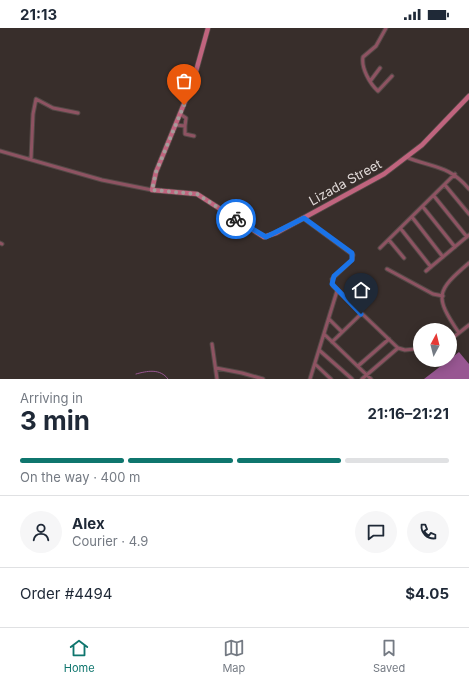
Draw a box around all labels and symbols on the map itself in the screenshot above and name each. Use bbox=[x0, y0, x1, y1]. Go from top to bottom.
pin bbox=[167, 64, 201, 105]
street label: Lizada Street bbox=[306, 155, 384, 209]
courier bbox=[216, 199, 256, 239]
pin bbox=[344, 273, 378, 314]
north arrow bbox=[413, 323, 457, 367]

